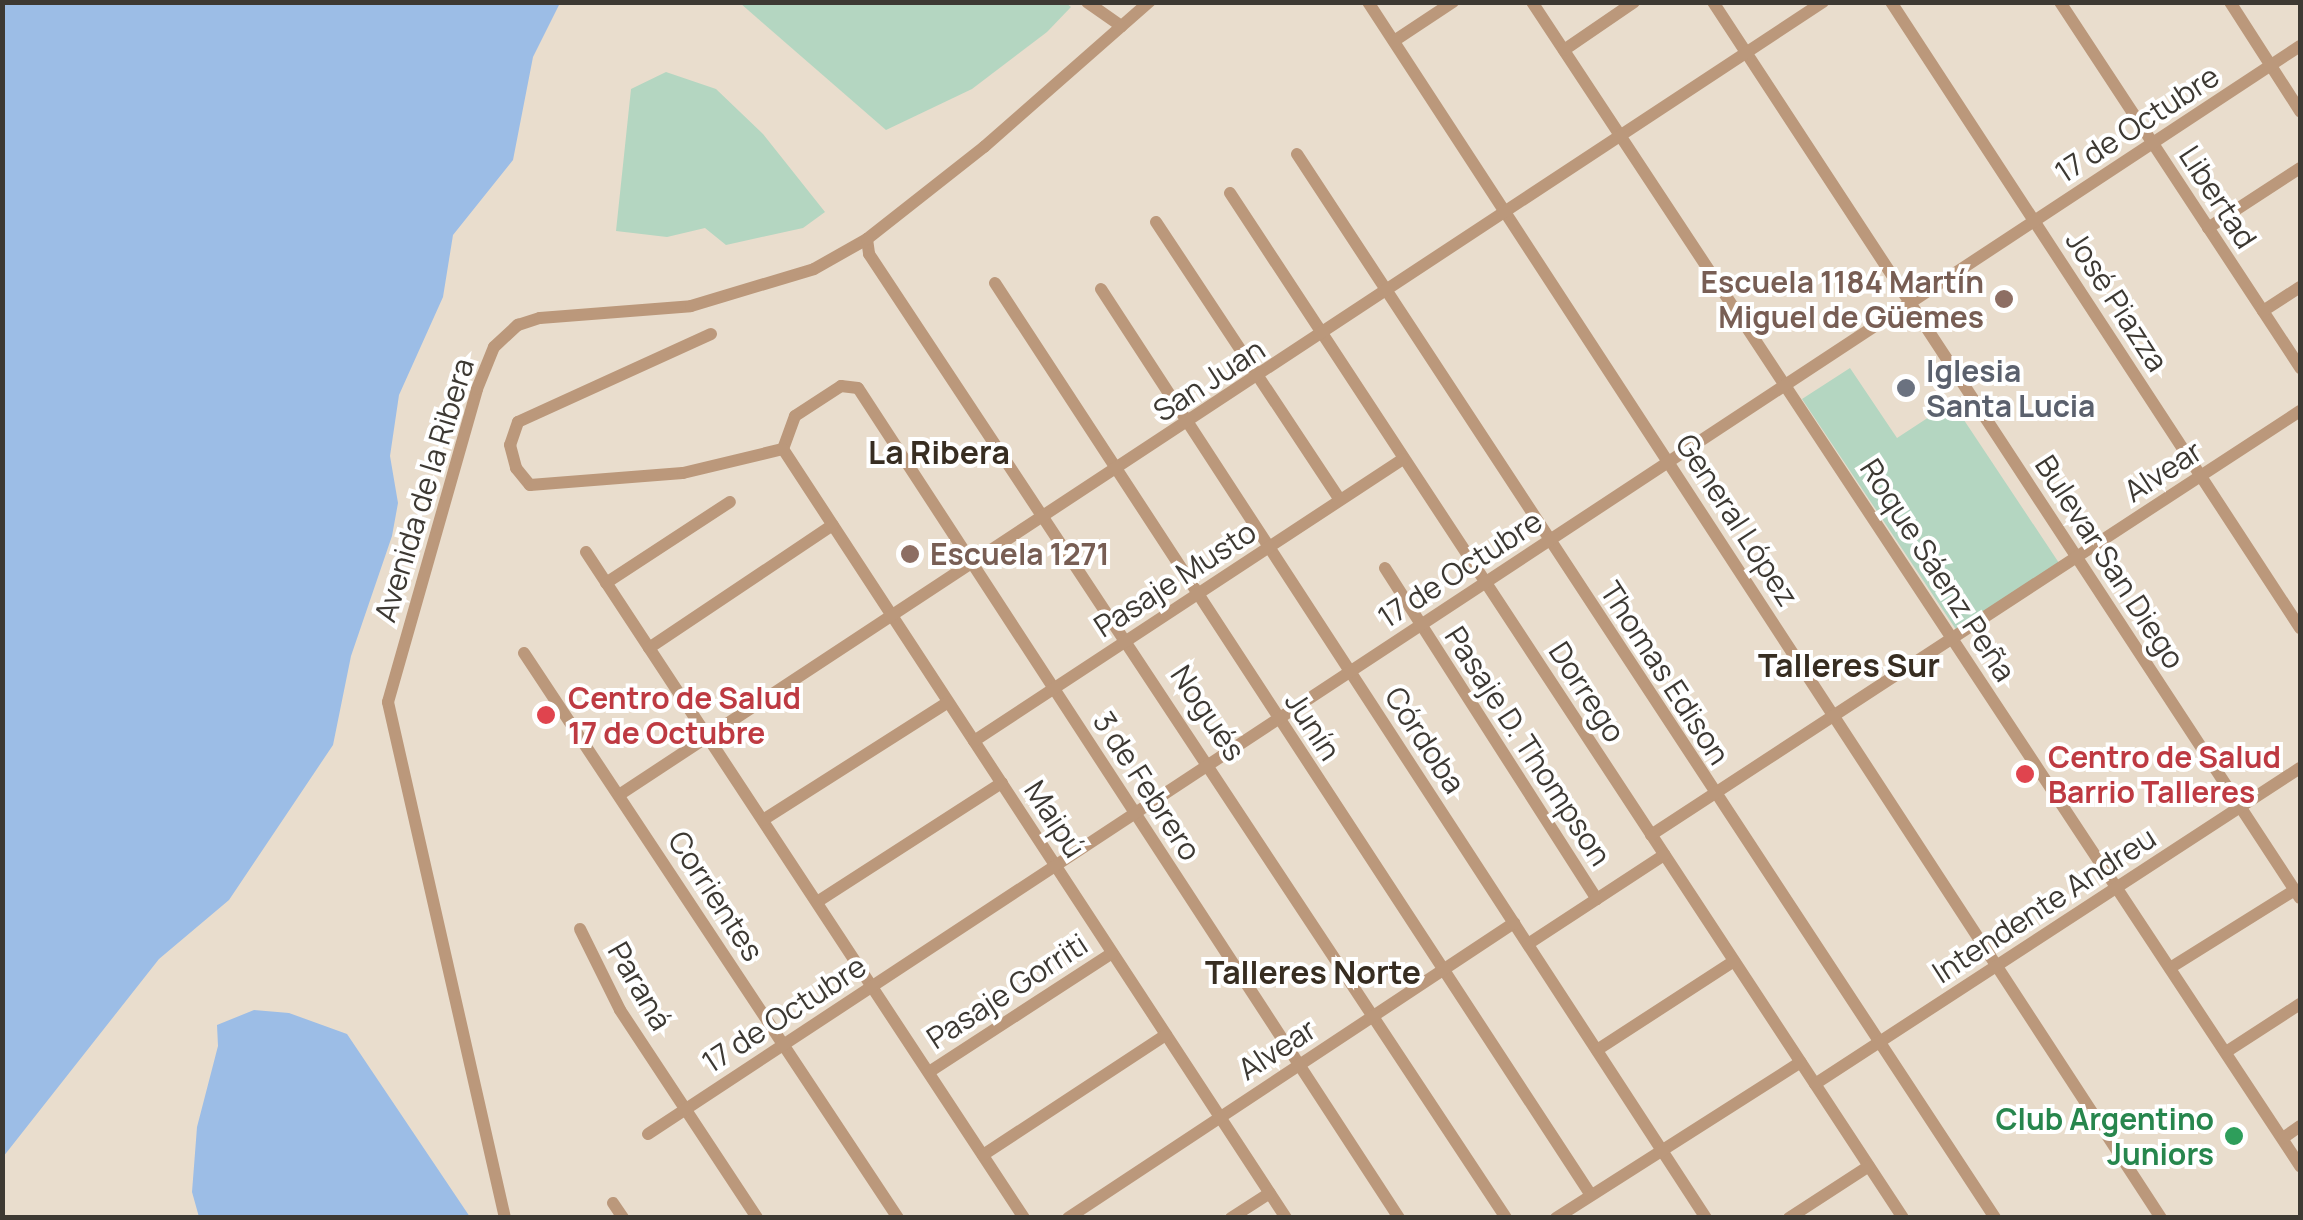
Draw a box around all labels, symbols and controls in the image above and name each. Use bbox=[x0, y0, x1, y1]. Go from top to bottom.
street label: 17 de Octubre bbox=[2048, 58, 2226, 190]
street label: Libertad bbox=[2172, 139, 2264, 255]
street label: José Piazza bbox=[2058, 224, 2176, 378]
place label: Escuela 1184 Martín Miguel de Güemes bbox=[1700, 264, 1984, 334]
marker: Escuela 1184 Martín Miguel de Güemes bbox=[1993, 288, 2015, 310]
street label: San Juan bbox=[1147, 331, 1271, 429]
place label: Iglesia Santa Lucia bbox=[1926, 353, 2095, 424]
street label: Avenida de la Ribera bbox=[367, 354, 481, 626]
marker: Iglesia Santa Lucia bbox=[1895, 377, 1917, 399]
street label: General López bbox=[1668, 427, 1806, 613]
district label: La Ribera bbox=[868, 433, 1010, 471]
street label: Alvear bbox=[2117, 433, 2209, 509]
street label: Bulevar San Diego bbox=[2028, 449, 2192, 675]
street label: Roque Sáenz Peña bbox=[1853, 452, 2023, 688]
street label: 17 de Octubre bbox=[1371, 503, 1549, 635]
street label: Pasaje Musto bbox=[1087, 513, 1263, 645]
place label: Escuela 1271 bbox=[930, 536, 1110, 572]
marker: Escuela 1271 bbox=[899, 543, 921, 565]
street label: Thomas Edison bbox=[1593, 575, 1737, 771]
street label: Pasaje D. Thompson bbox=[1437, 620, 1619, 872]
street label: Dorrego bbox=[1541, 635, 1633, 749]
district label: Talleres Sur bbox=[1758, 646, 1940, 684]
street label: Nogués bbox=[1163, 659, 1253, 767]
place label: Centro de Salud 17 de Octubre bbox=[568, 680, 801, 750]
street label: Córdoba bbox=[1377, 680, 1473, 800]
street label: Junín bbox=[1278, 685, 1348, 767]
marker: Centro de Salud 17 de Octubre bbox=[533, 702, 559, 728]
street label: 3 de Febrero bbox=[1086, 705, 1208, 867]
place label: Centro de Salud Barrio Talleres bbox=[2048, 739, 2281, 810]
marker: Centro de Salud Barrio Talleres bbox=[2012, 761, 2038, 787]
street label: Maipú bbox=[1017, 774, 1093, 864]
street label: Intendente Andreu bbox=[1926, 819, 2162, 991]
street label: Corrientes bbox=[661, 824, 771, 968]
street label: Pasaje Gorriti bbox=[920, 926, 1094, 1056]
street label: Paraná bbox=[601, 936, 679, 1036]
street label: 17 de Octubre bbox=[695, 948, 873, 1080]
district label: Talleres Norte bbox=[1205, 953, 1421, 991]
street label: Alvear bbox=[1231, 1011, 1323, 1087]
place label: Club Argentino Juniors bbox=[1995, 1101, 2214, 1172]
marker: Club Argentino Juniors bbox=[2223, 1125, 2245, 1147]

